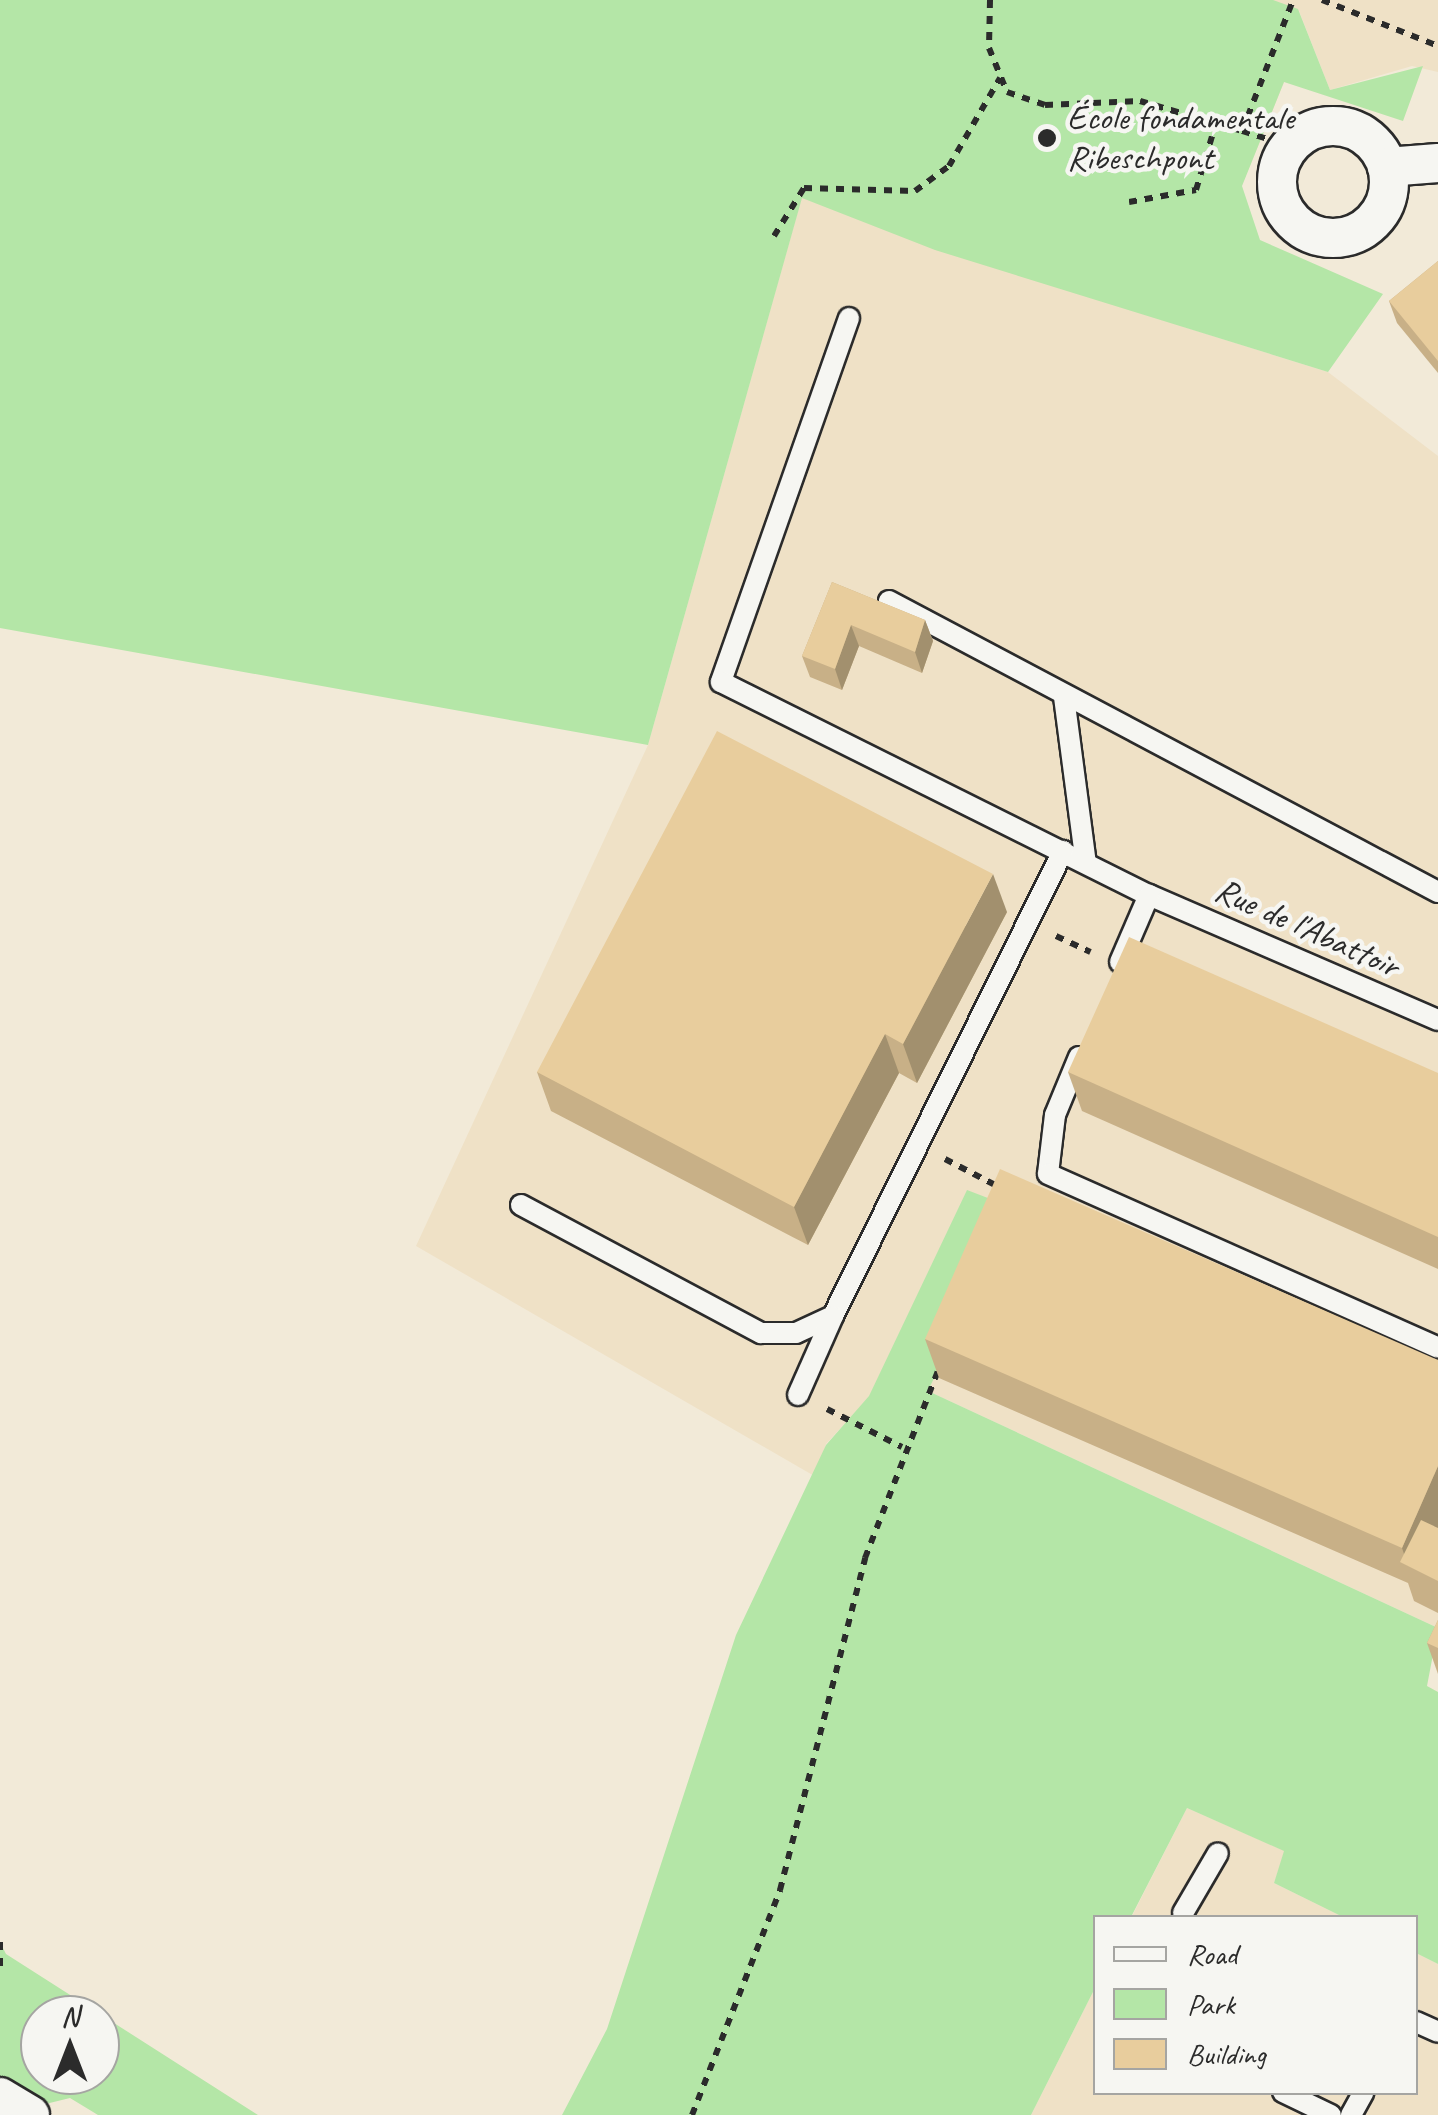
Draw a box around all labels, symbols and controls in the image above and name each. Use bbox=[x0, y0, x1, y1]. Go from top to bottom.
place label: École fondamentale Ribeschpont bbox=[1067, 97, 1294, 179]
marker: École fondamentale Ribeschpont bbox=[1036, 127, 1058, 149]
street label: Rue de l'Abattoir bbox=[1209, 869, 1405, 987]
legend bbox=[1093, 1915, 1418, 2095]
text: Road bbox=[1187, 1935, 1237, 1973]
text: Park bbox=[1187, 1985, 1235, 2023]
north arrow bbox=[20, 1995, 120, 2095]
text: N bbox=[61, 1999, 79, 2034]
text: Building bbox=[1187, 2035, 1266, 2073]

